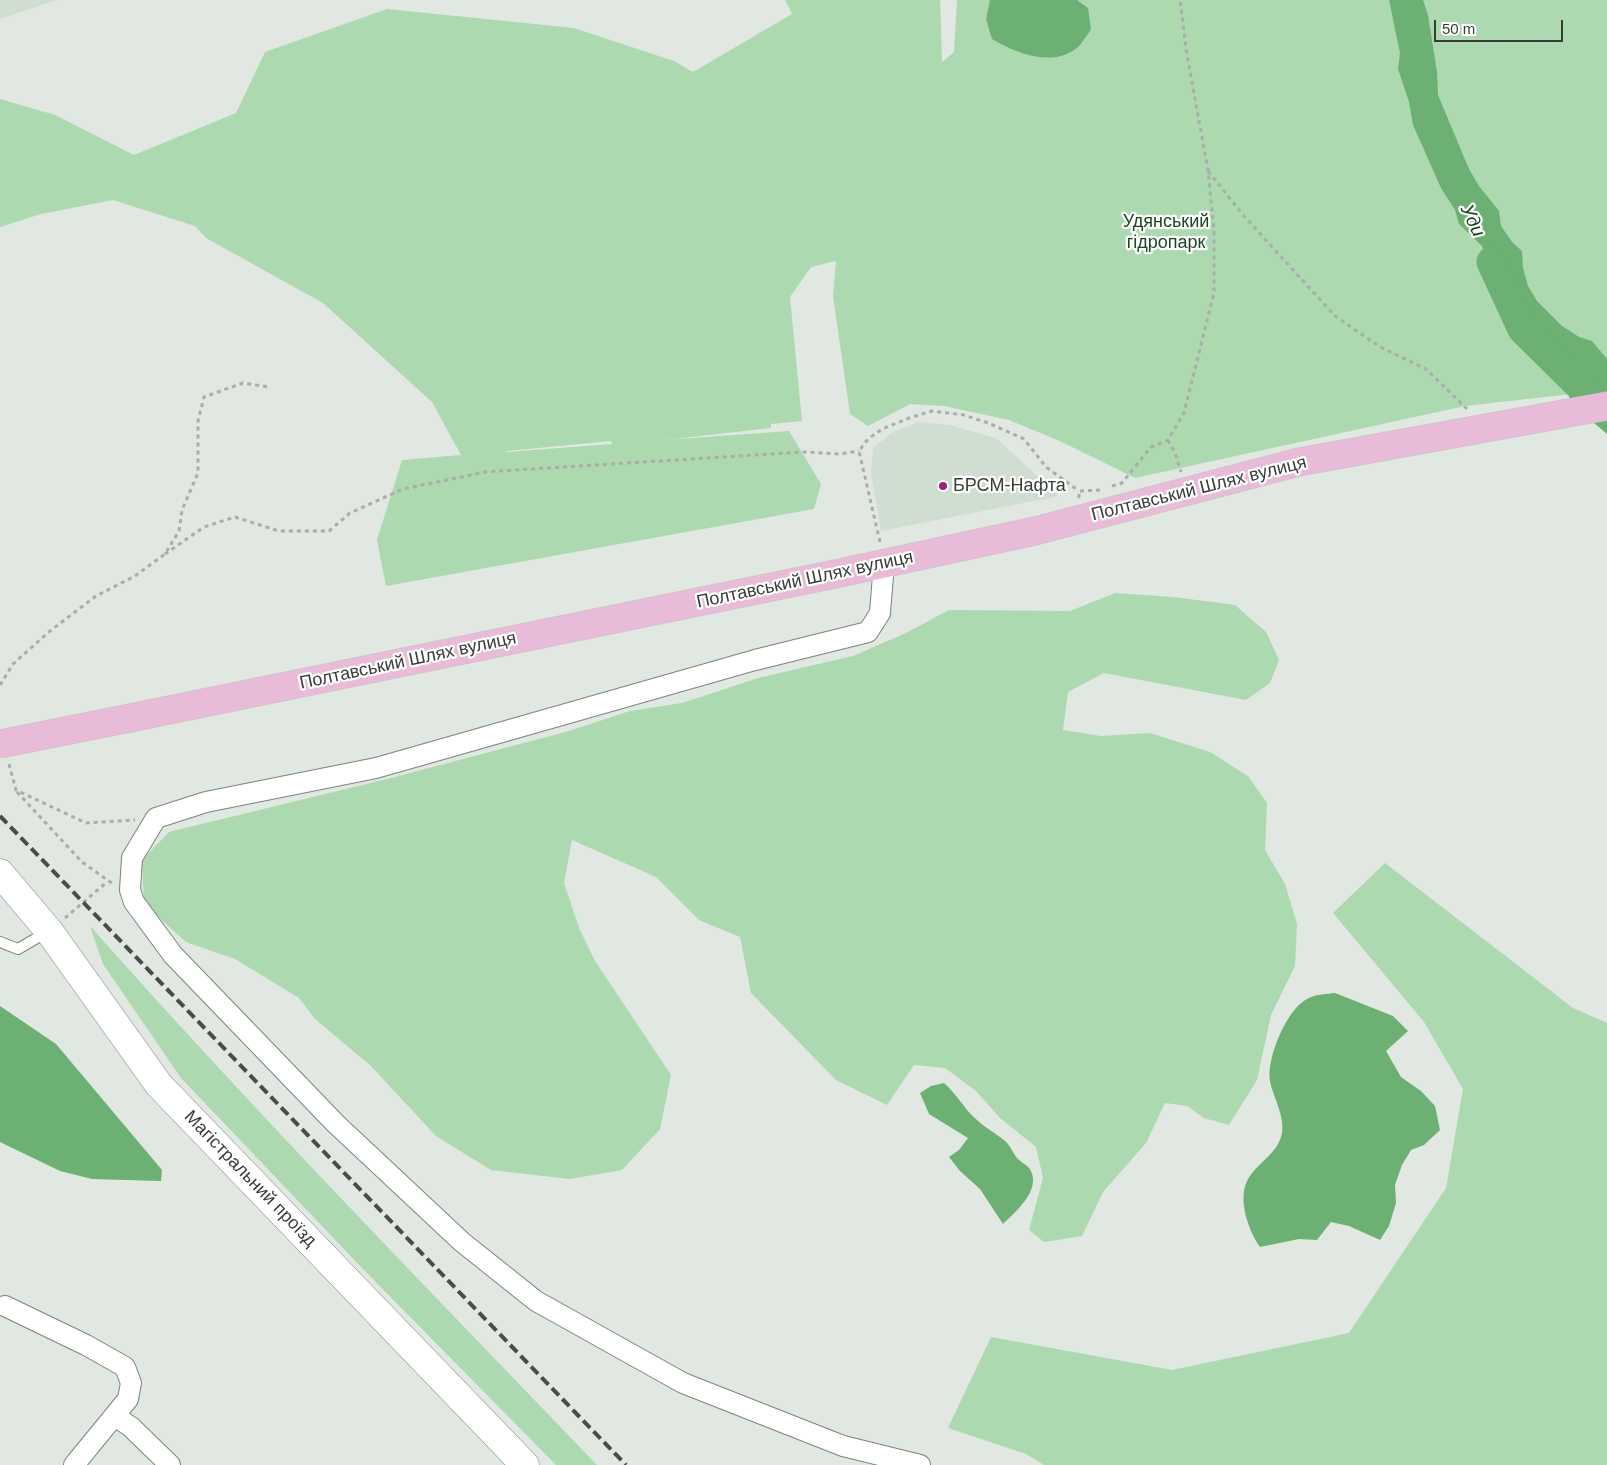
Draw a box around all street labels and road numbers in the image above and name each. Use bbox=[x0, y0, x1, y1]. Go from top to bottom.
street label: Полтавський Шлях вулиця bbox=[1089, 452, 1309, 526]
street label: Полтавський Шлях вулиця bbox=[695, 546, 915, 614]
street label: Полтавський Шлях вулиця bbox=[298, 627, 518, 695]
street label: Магістральний проїзд bbox=[179, 1106, 321, 1252]

